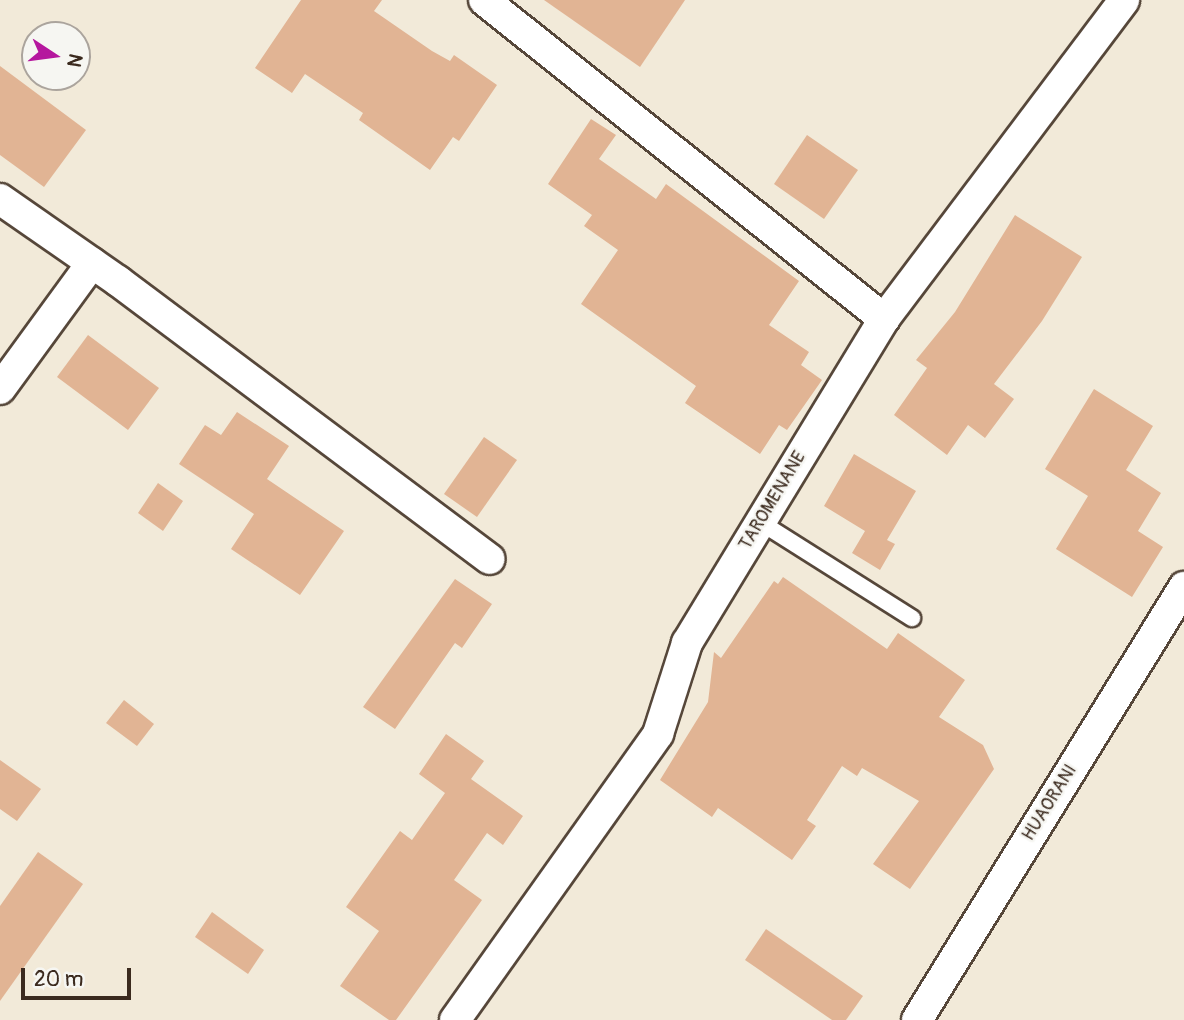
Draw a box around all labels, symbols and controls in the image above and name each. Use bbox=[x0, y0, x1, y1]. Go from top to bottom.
north arrow bbox=[21, 21, 91, 91]
text: N bbox=[61, 51, 88, 69]
street label: TAROMENANE bbox=[735, 448, 811, 554]
street label: HUAORANI bbox=[1018, 761, 1082, 845]
scale bar bbox=[24, 954, 135, 998]
text: 20 m bbox=[34, 966, 83, 993]

